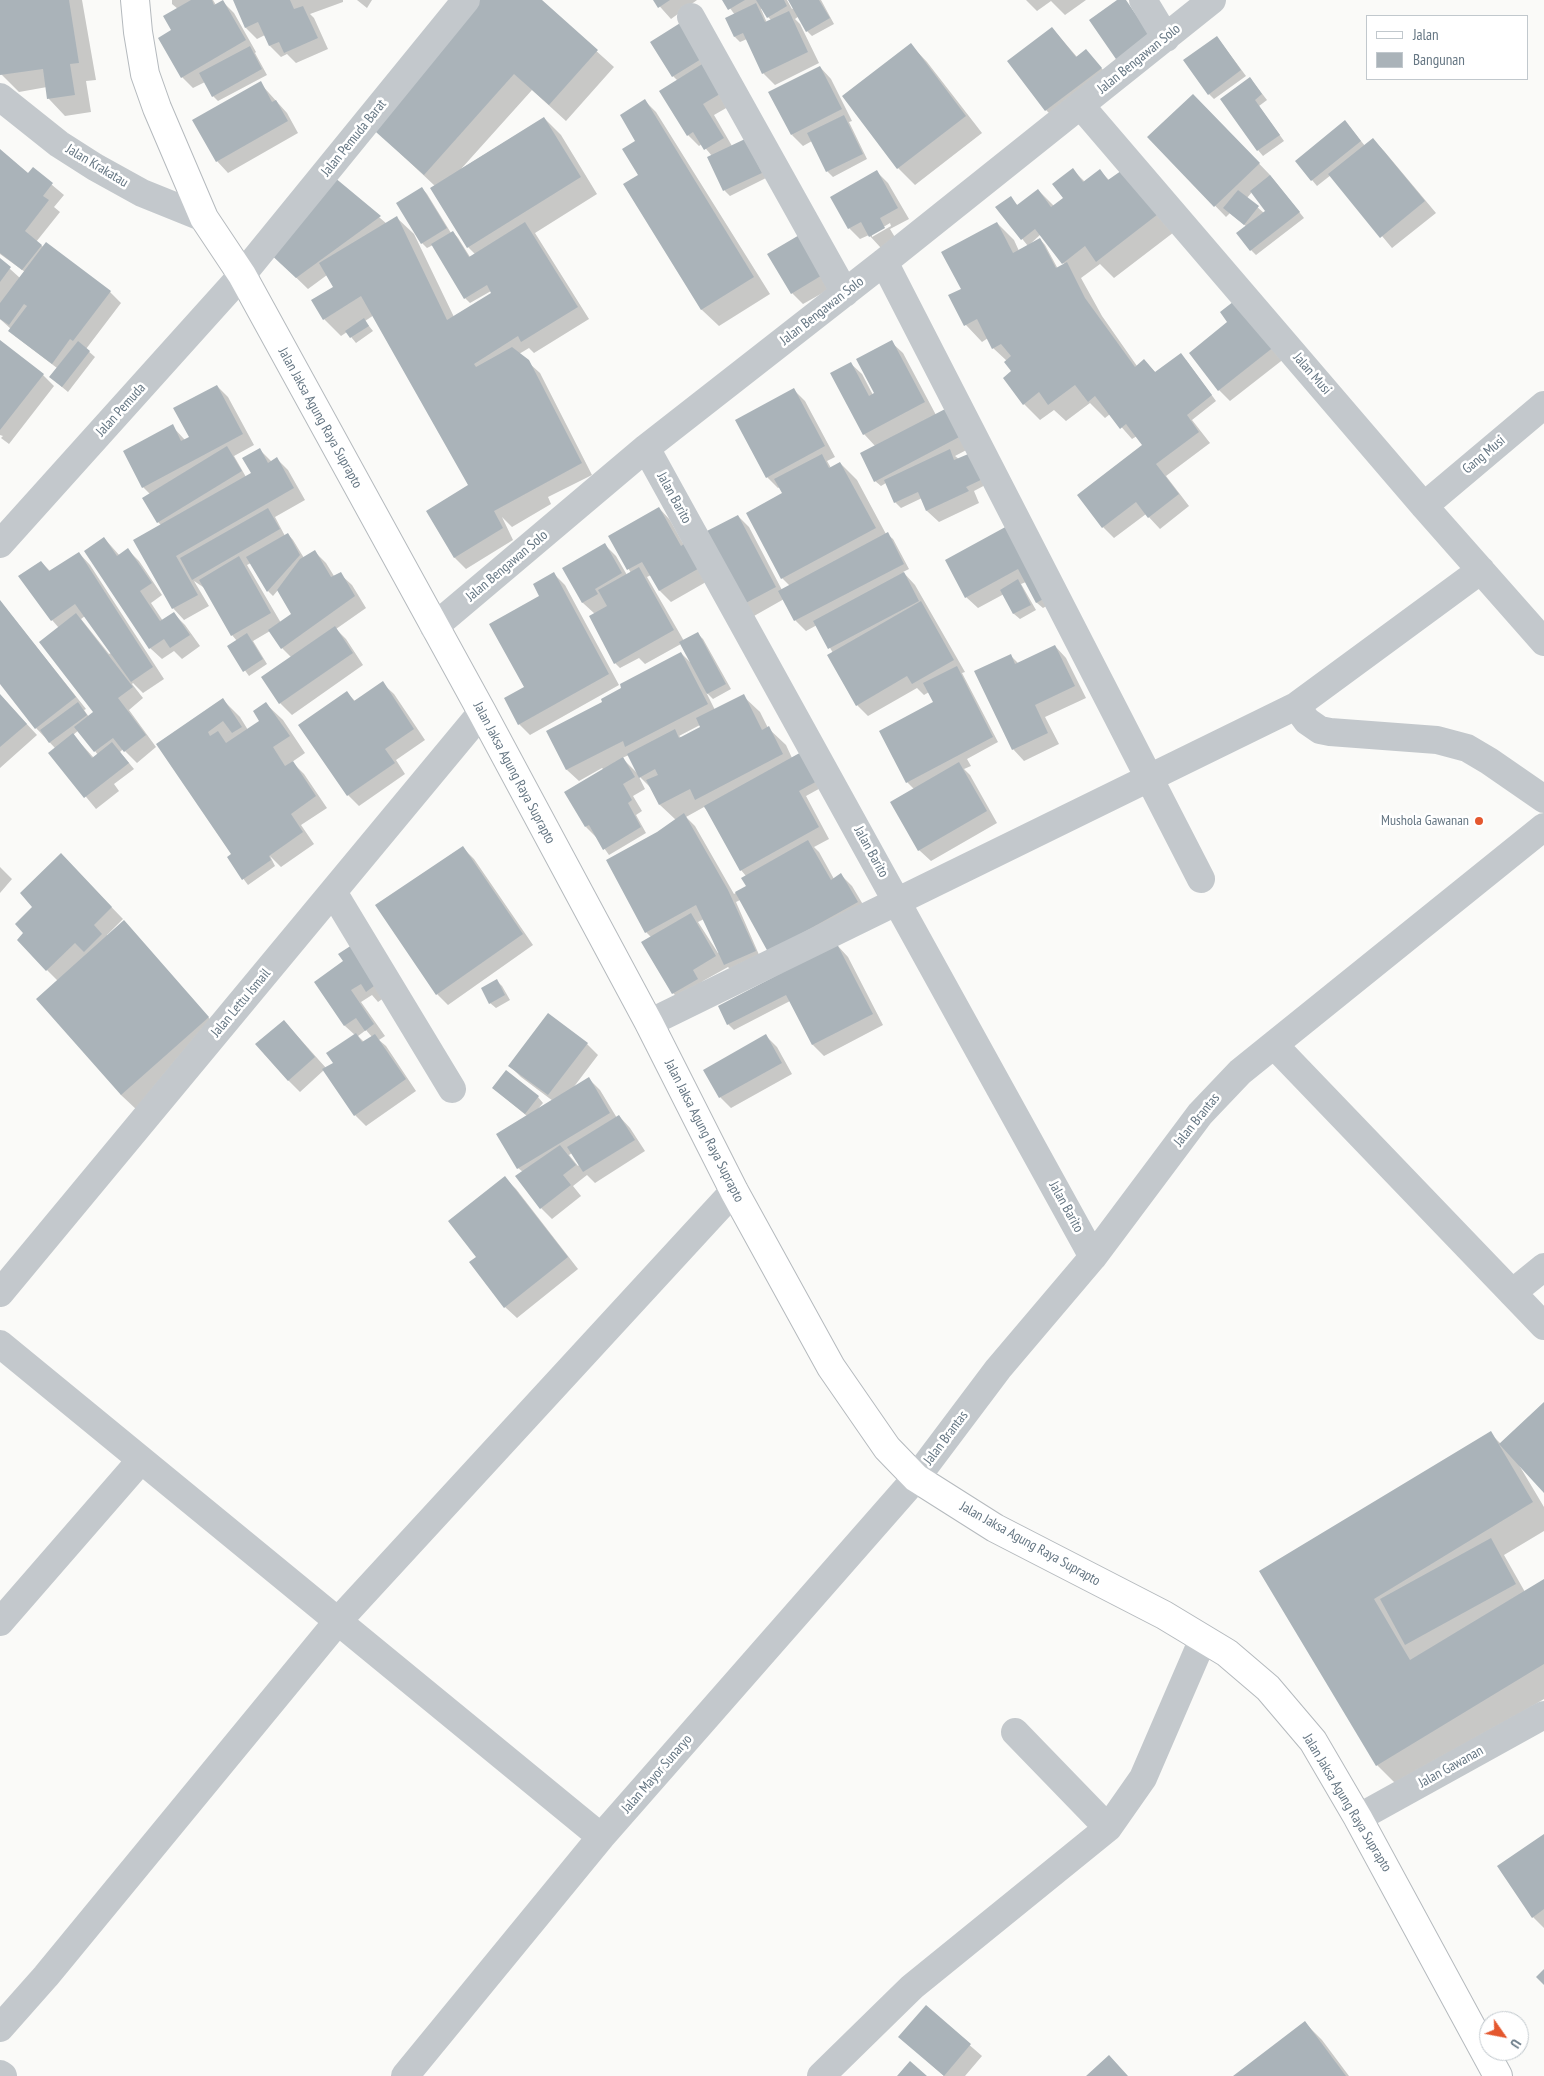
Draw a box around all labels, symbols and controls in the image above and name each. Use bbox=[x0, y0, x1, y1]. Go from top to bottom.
legend bbox=[1366, 15, 1529, 80]
street label: Jalan Bengawan Solo bbox=[1094, 21, 1184, 97]
text: Jalan bbox=[1413, 25, 1439, 44]
text: Bangunan bbox=[1413, 50, 1465, 69]
street label: Jalan Pemuda Barat bbox=[318, 96, 390, 180]
street label: Jalan Krakatau bbox=[63, 141, 131, 191]
street label: Jalan Bengawan Solo bbox=[777, 273, 867, 349]
street label: Jalan Jaksa Agung Raya Suprapto bbox=[274, 345, 366, 491]
street label: Jalan Musi bbox=[1289, 350, 1335, 398]
street label: Jalan Pemuda bbox=[93, 380, 149, 440]
street label: Gang Musi bbox=[1459, 432, 1509, 478]
street label: Jalan Barito bbox=[653, 470, 695, 526]
street label: Jalan Bengawan Solo bbox=[463, 527, 551, 605]
street label: Jalan Jaksa Agung Raya Suprapto bbox=[469, 699, 559, 847]
place label: Mushola Gawanan bbox=[1381, 813, 1469, 829]
marker: Mushola Gawanan bbox=[1473, 815, 1485, 827]
street label: Jalan Barito bbox=[850, 824, 892, 880]
street label: Jalan Lettu Ismail bbox=[208, 966, 274, 1040]
street label: Jalan Jaksa Agung Raya Suprapto bbox=[661, 1057, 747, 1205]
street label: Jalan Brantas bbox=[1171, 1090, 1223, 1150]
street label: Jalan Barito bbox=[1045, 1179, 1087, 1235]
street label: Jalan Brantas bbox=[920, 1408, 972, 1468]
street label: Jalan Jaksa Agung Raya Suprapto bbox=[957, 1498, 1103, 1590]
street label: Jalan Mayor Sunaryo bbox=[618, 1731, 696, 1817]
street label: Jalan Jaksa Agung Raya Suprapto bbox=[1299, 1731, 1395, 1875]
street label: Jalan Gawanan bbox=[1416, 1742, 1486, 1792]
north arrow bbox=[1479, 2011, 1529, 2061]
text: U bbox=[1506, 2036, 1525, 2052]

